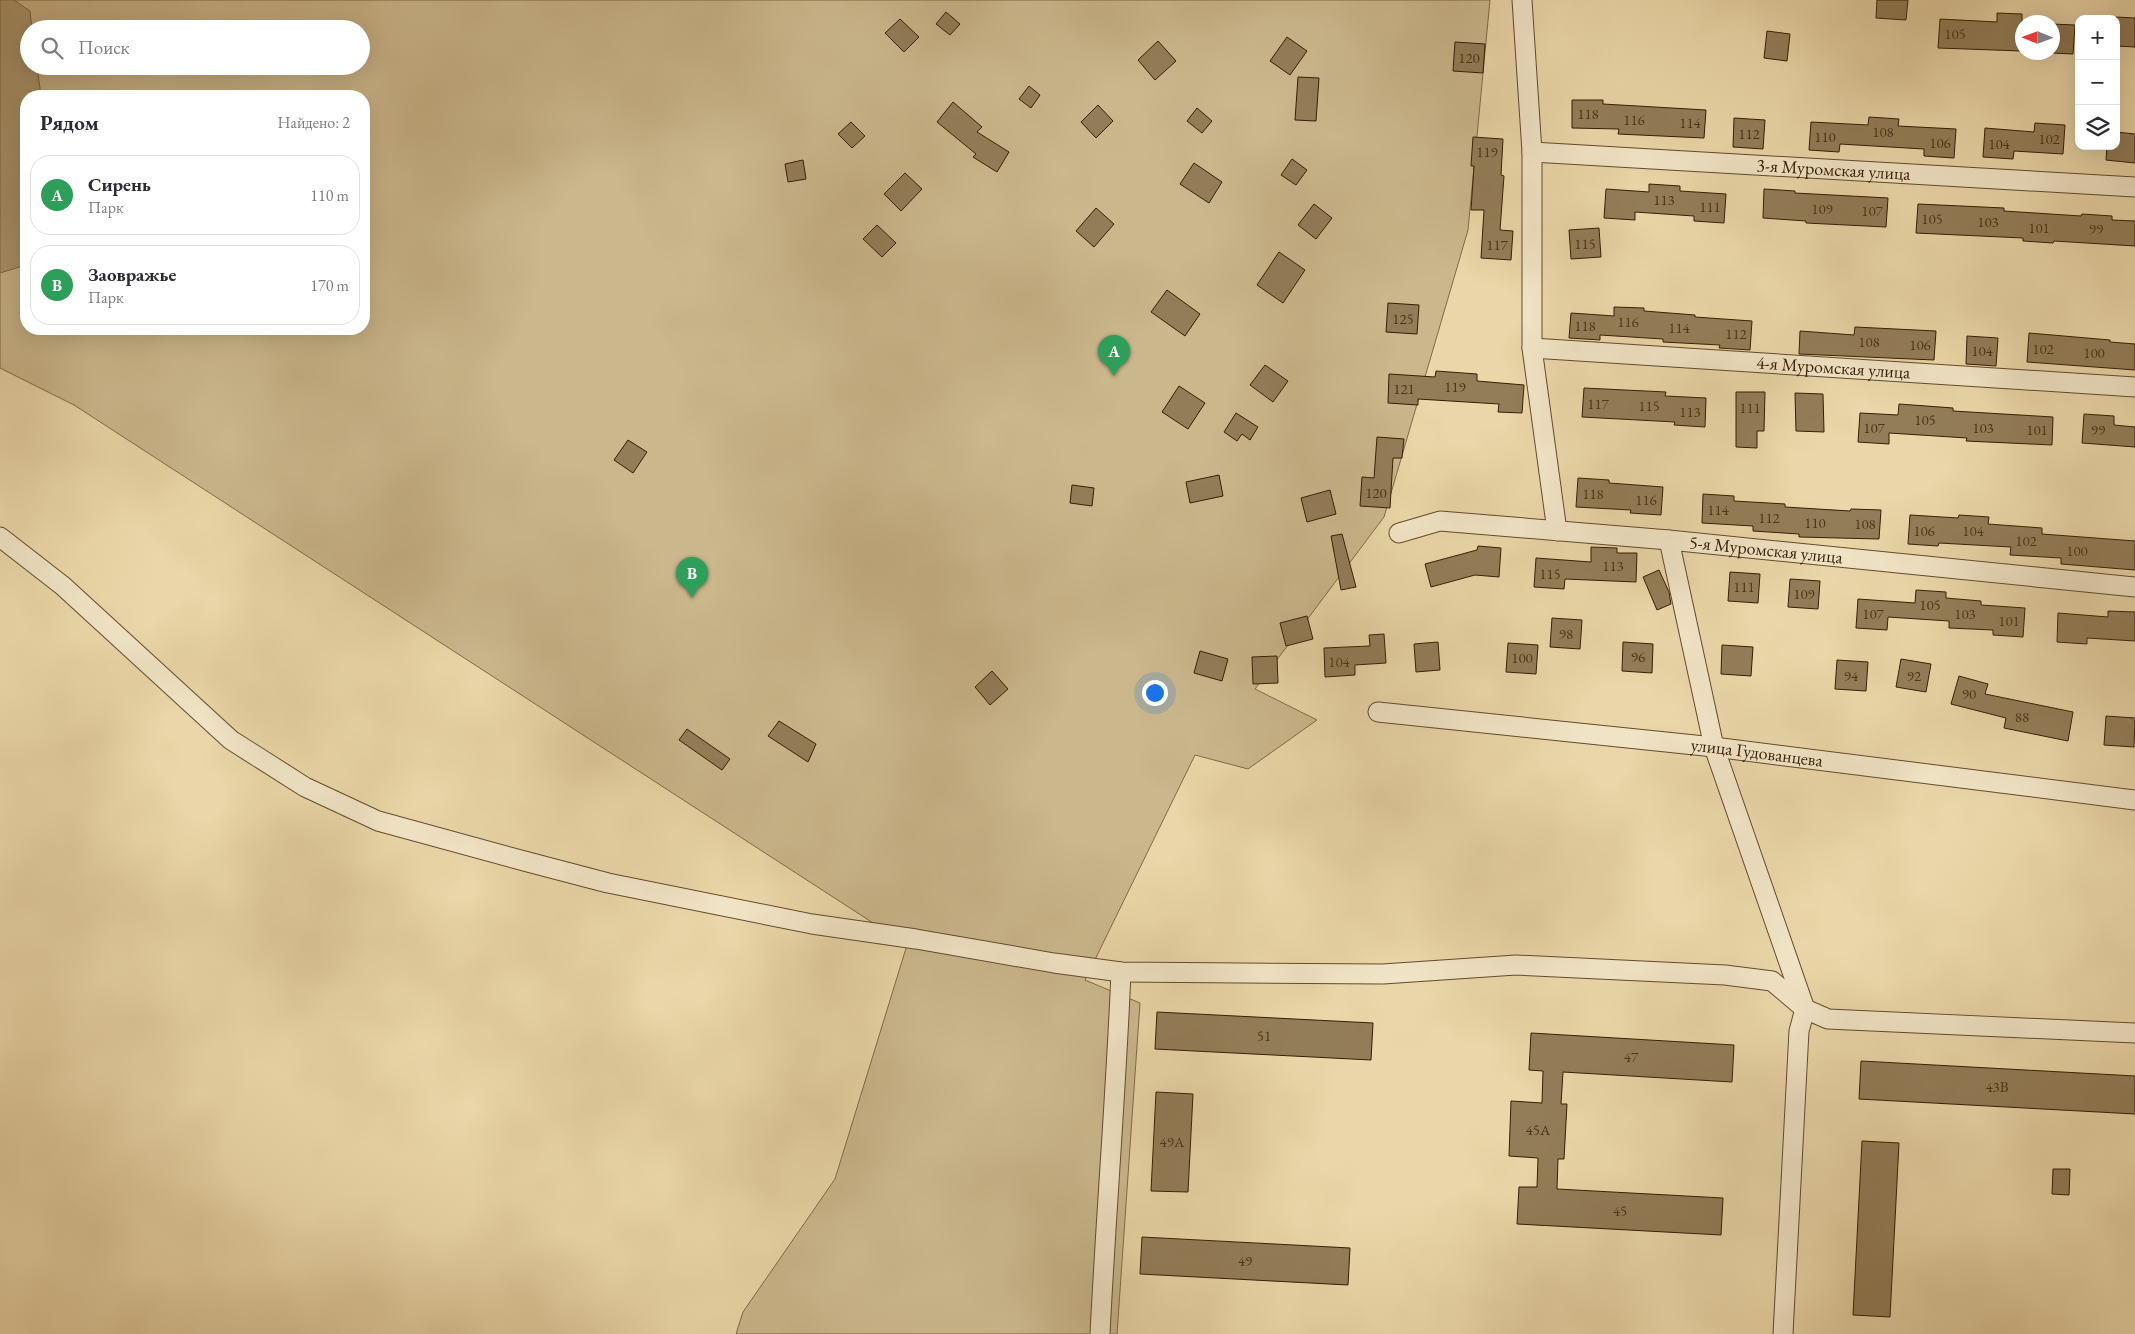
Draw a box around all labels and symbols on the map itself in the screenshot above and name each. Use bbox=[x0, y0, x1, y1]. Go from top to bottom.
north arrow bbox=[2015, 15, 2060, 60]
house number: 105 bbox=[1944, 24, 1966, 43]
house number: 120 bbox=[1458, 48, 1480, 67]
house number: 118 bbox=[1577, 104, 1599, 123]
house number: 116 bbox=[1623, 110, 1645, 129]
house number: 114 bbox=[1679, 113, 1702, 132]
house number: 108 bbox=[1872, 122, 1894, 141]
house number: 112 bbox=[1738, 124, 1761, 143]
house number: 110 bbox=[1814, 127, 1836, 146]
house number: 102 bbox=[2038, 129, 2061, 148]
house number: 106 bbox=[1929, 133, 1951, 152]
house number: 104 bbox=[1988, 134, 2011, 153]
house number: 119 bbox=[1476, 142, 1498, 161]
street label: 3-я Муромская улица bbox=[1756, 153, 1912, 185]
house number: 113 bbox=[1653, 190, 1675, 209]
house number: 111 bbox=[1699, 197, 1721, 216]
house number: 109 bbox=[1811, 199, 1833, 218]
house number: 107 bbox=[1861, 201, 1884, 220]
house number: 105 bbox=[1921, 209, 1943, 228]
house number: 103 bbox=[1977, 212, 1999, 231]
house number: 101 bbox=[2028, 218, 2050, 237]
house number: 99 bbox=[2089, 219, 2103, 238]
house number: 115 bbox=[1574, 234, 1596, 253]
house number: 117 bbox=[1486, 235, 1509, 254]
house number: 125 bbox=[1392, 309, 1414, 328]
house number: 116 bbox=[1617, 312, 1639, 331]
house number: 118 bbox=[1574, 316, 1596, 335]
house number: 114 bbox=[1668, 318, 1691, 337]
house number: 112 bbox=[1725, 324, 1748, 343]
house number: 108 bbox=[1858, 332, 1880, 351]
pin: A bbox=[1098, 335, 1130, 376]
house number: 106 bbox=[1909, 335, 1931, 354]
house number: 102 bbox=[2032, 339, 2055, 358]
house number: 104 bbox=[1971, 341, 1994, 360]
house number: 100 bbox=[2083, 343, 2105, 362]
street label: 4-я Муромская улица bbox=[1756, 351, 1912, 383]
house number: 119 bbox=[1444, 377, 1466, 396]
house number: 121 bbox=[1393, 379, 1415, 398]
house number: 117 bbox=[1587, 394, 1610, 413]
house number: 115 bbox=[1638, 396, 1660, 415]
house number: 111 bbox=[1739, 398, 1761, 417]
house number: 113 bbox=[1679, 402, 1701, 421]
house number: 105 bbox=[1914, 410, 1936, 429]
house number: 107 bbox=[1863, 418, 1886, 437]
house number: 103 bbox=[1972, 418, 1994, 437]
house number: 101 bbox=[2026, 420, 2048, 439]
house number: 99 bbox=[2091, 420, 2105, 439]
house number: 120 bbox=[1365, 483, 1387, 502]
house number: 118 bbox=[1582, 484, 1604, 503]
house number: 116 bbox=[1635, 490, 1657, 509]
house number: 114 bbox=[1707, 500, 1730, 519]
house number: 112 bbox=[1758, 508, 1781, 527]
house number: 110 bbox=[1804, 513, 1826, 532]
house number: 108 bbox=[1854, 514, 1876, 533]
house number: 106 bbox=[1913, 521, 1935, 540]
house number: 104 bbox=[1962, 521, 1985, 540]
street label: 5-я Муромская улица bbox=[1688, 530, 1845, 569]
house number: 102 bbox=[2015, 531, 2038, 550]
house number: 100 bbox=[2066, 541, 2088, 560]
house number: 113 bbox=[1602, 556, 1624, 575]
pin: B bbox=[676, 557, 708, 598]
house number: 115 bbox=[1539, 564, 1561, 583]
house number: 111 bbox=[1733, 577, 1755, 596]
house number: 109 bbox=[1793, 584, 1815, 603]
house number: 105 bbox=[1919, 595, 1941, 614]
house number: 107 bbox=[1862, 604, 1885, 623]
house number: 103 bbox=[1954, 604, 1976, 623]
house number: 101 bbox=[1998, 611, 2020, 630]
house number: 98 bbox=[1559, 624, 1573, 643]
house number: 96 bbox=[1631, 647, 1645, 666]
house number: 100 bbox=[1511, 648, 1533, 667]
house number: 104 bbox=[1328, 652, 1351, 671]
house number: 94 bbox=[1844, 666, 1859, 685]
house number: 92 bbox=[1907, 666, 1922, 685]
your location bbox=[1142, 680, 1168, 706]
house number: 90 bbox=[1962, 684, 1976, 703]
house number: 88 bbox=[2015, 707, 2029, 726]
street label: улица Гудованцева bbox=[1690, 733, 1825, 772]
house number: 51 bbox=[1257, 1026, 1271, 1045]
house number: 47 bbox=[1624, 1047, 1639, 1066]
house number: 43В bbox=[1985, 1077, 2009, 1096]
house number: 45А bbox=[1526, 1120, 1551, 1139]
house number: 49А bbox=[1160, 1132, 1185, 1151]
house number: 45 bbox=[1613, 1201, 1627, 1220]
house number: 49 bbox=[1238, 1251, 1252, 1270]

